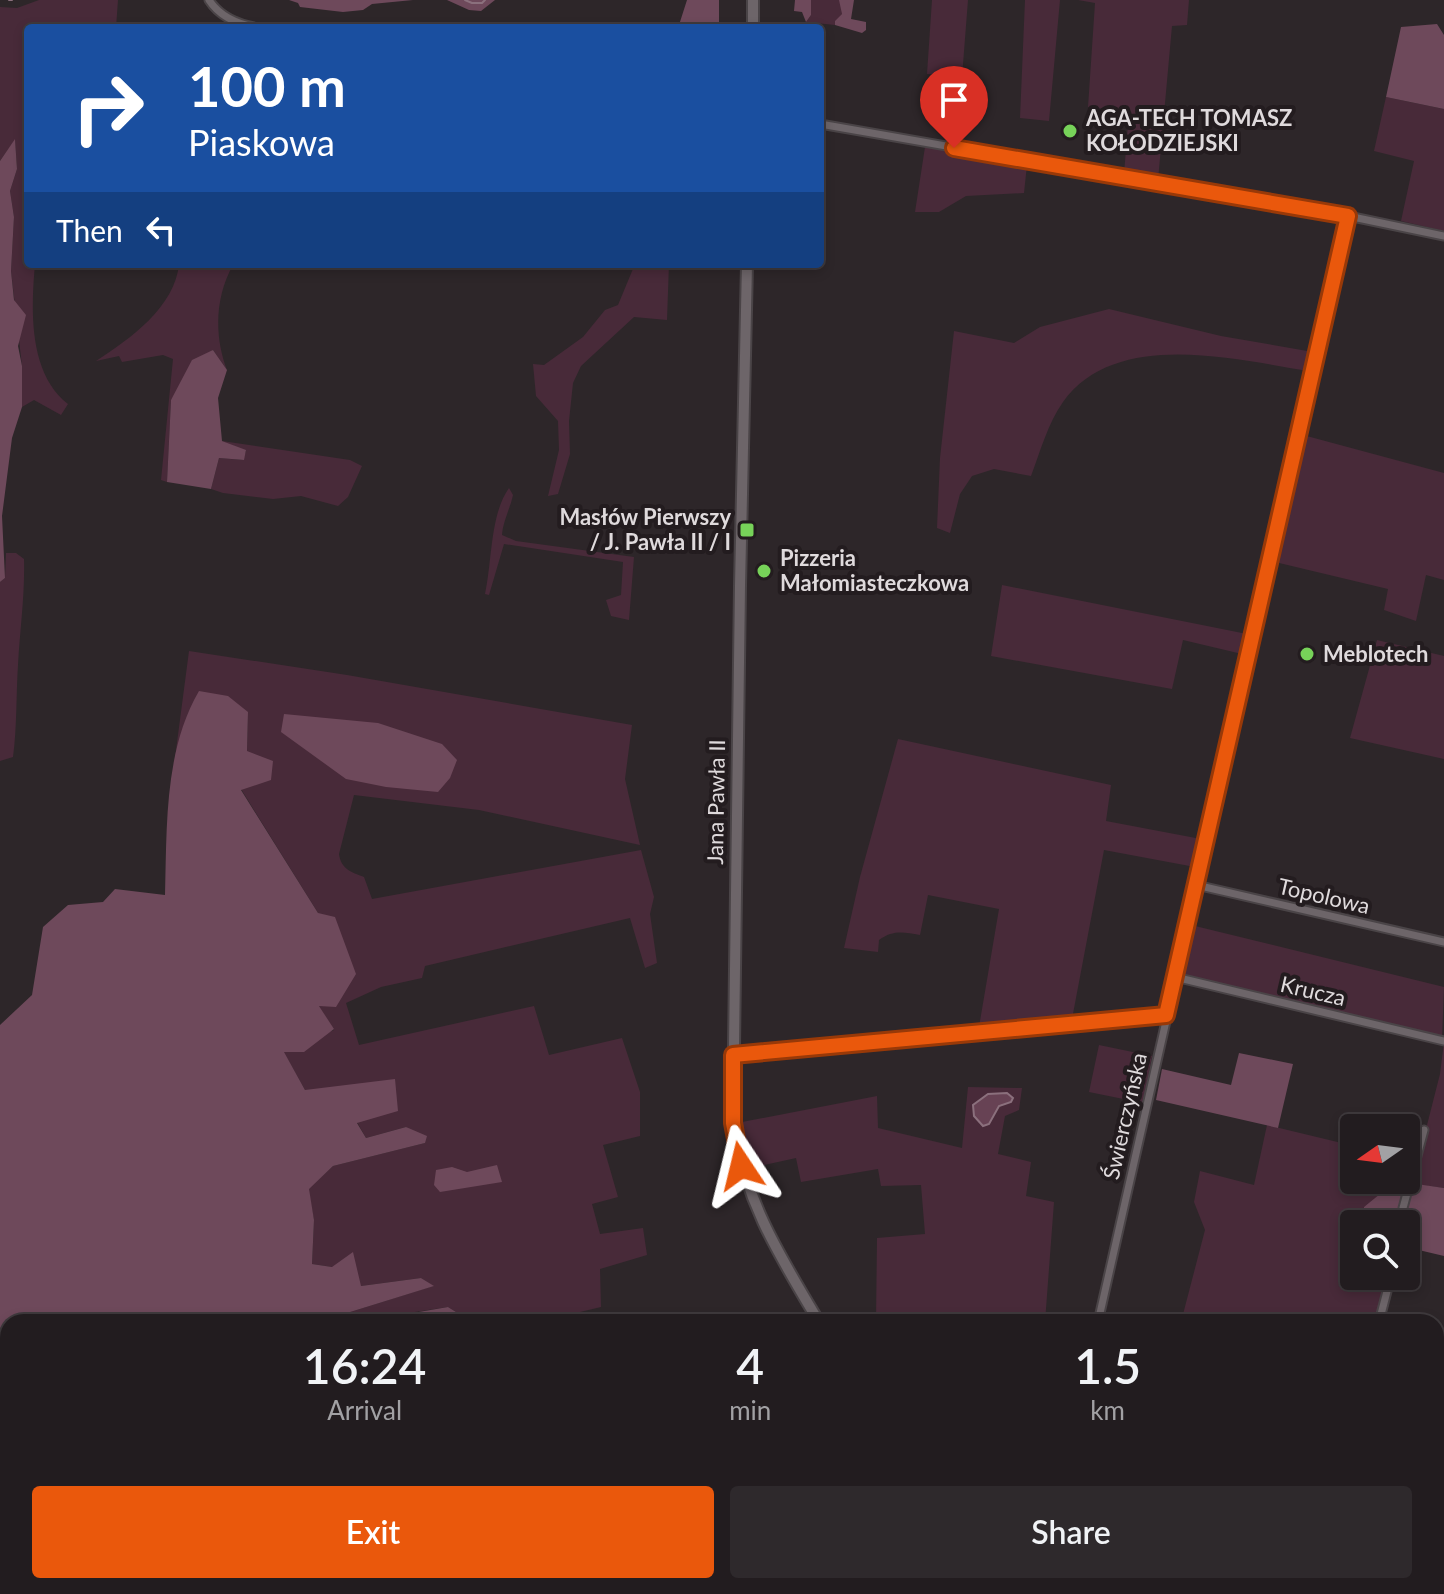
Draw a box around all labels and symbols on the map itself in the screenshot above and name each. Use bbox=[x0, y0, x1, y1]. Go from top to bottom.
pin bbox=[920, 66, 988, 148]
place label: AGA-TECH TOMASZ KOŁODZIEJSKI bbox=[1085, 104, 1292, 156]
marker: AGA-TECH TOMASZ KOŁODZIEJSKI bbox=[1061, 122, 1079, 140]
place label: Masłów Pierwszy / J. Pawła II / I bbox=[559, 503, 731, 555]
marker: Masłów Pierwszy / J. Pawła II / I bbox=[738, 521, 756, 539]
place label: Pizzeria Małomiasteczkowa bbox=[780, 544, 969, 596]
marker: Pizzeria Małomiasteczkowa bbox=[755, 562, 773, 580]
place label: Meblotech bbox=[1323, 640, 1428, 667]
marker: Meblotech bbox=[1298, 645, 1316, 663]
street label: Jana Pawła II bbox=[701, 739, 730, 865]
street label: Topolowa bbox=[1276, 872, 1373, 919]
street label: Krucza bbox=[1278, 970, 1348, 1011]
street label: Świerczyńska bbox=[1097, 1050, 1152, 1182]
north arrow bbox=[1340, 1114, 1420, 1194]
position arrow bbox=[699, 1124, 783, 1208]

